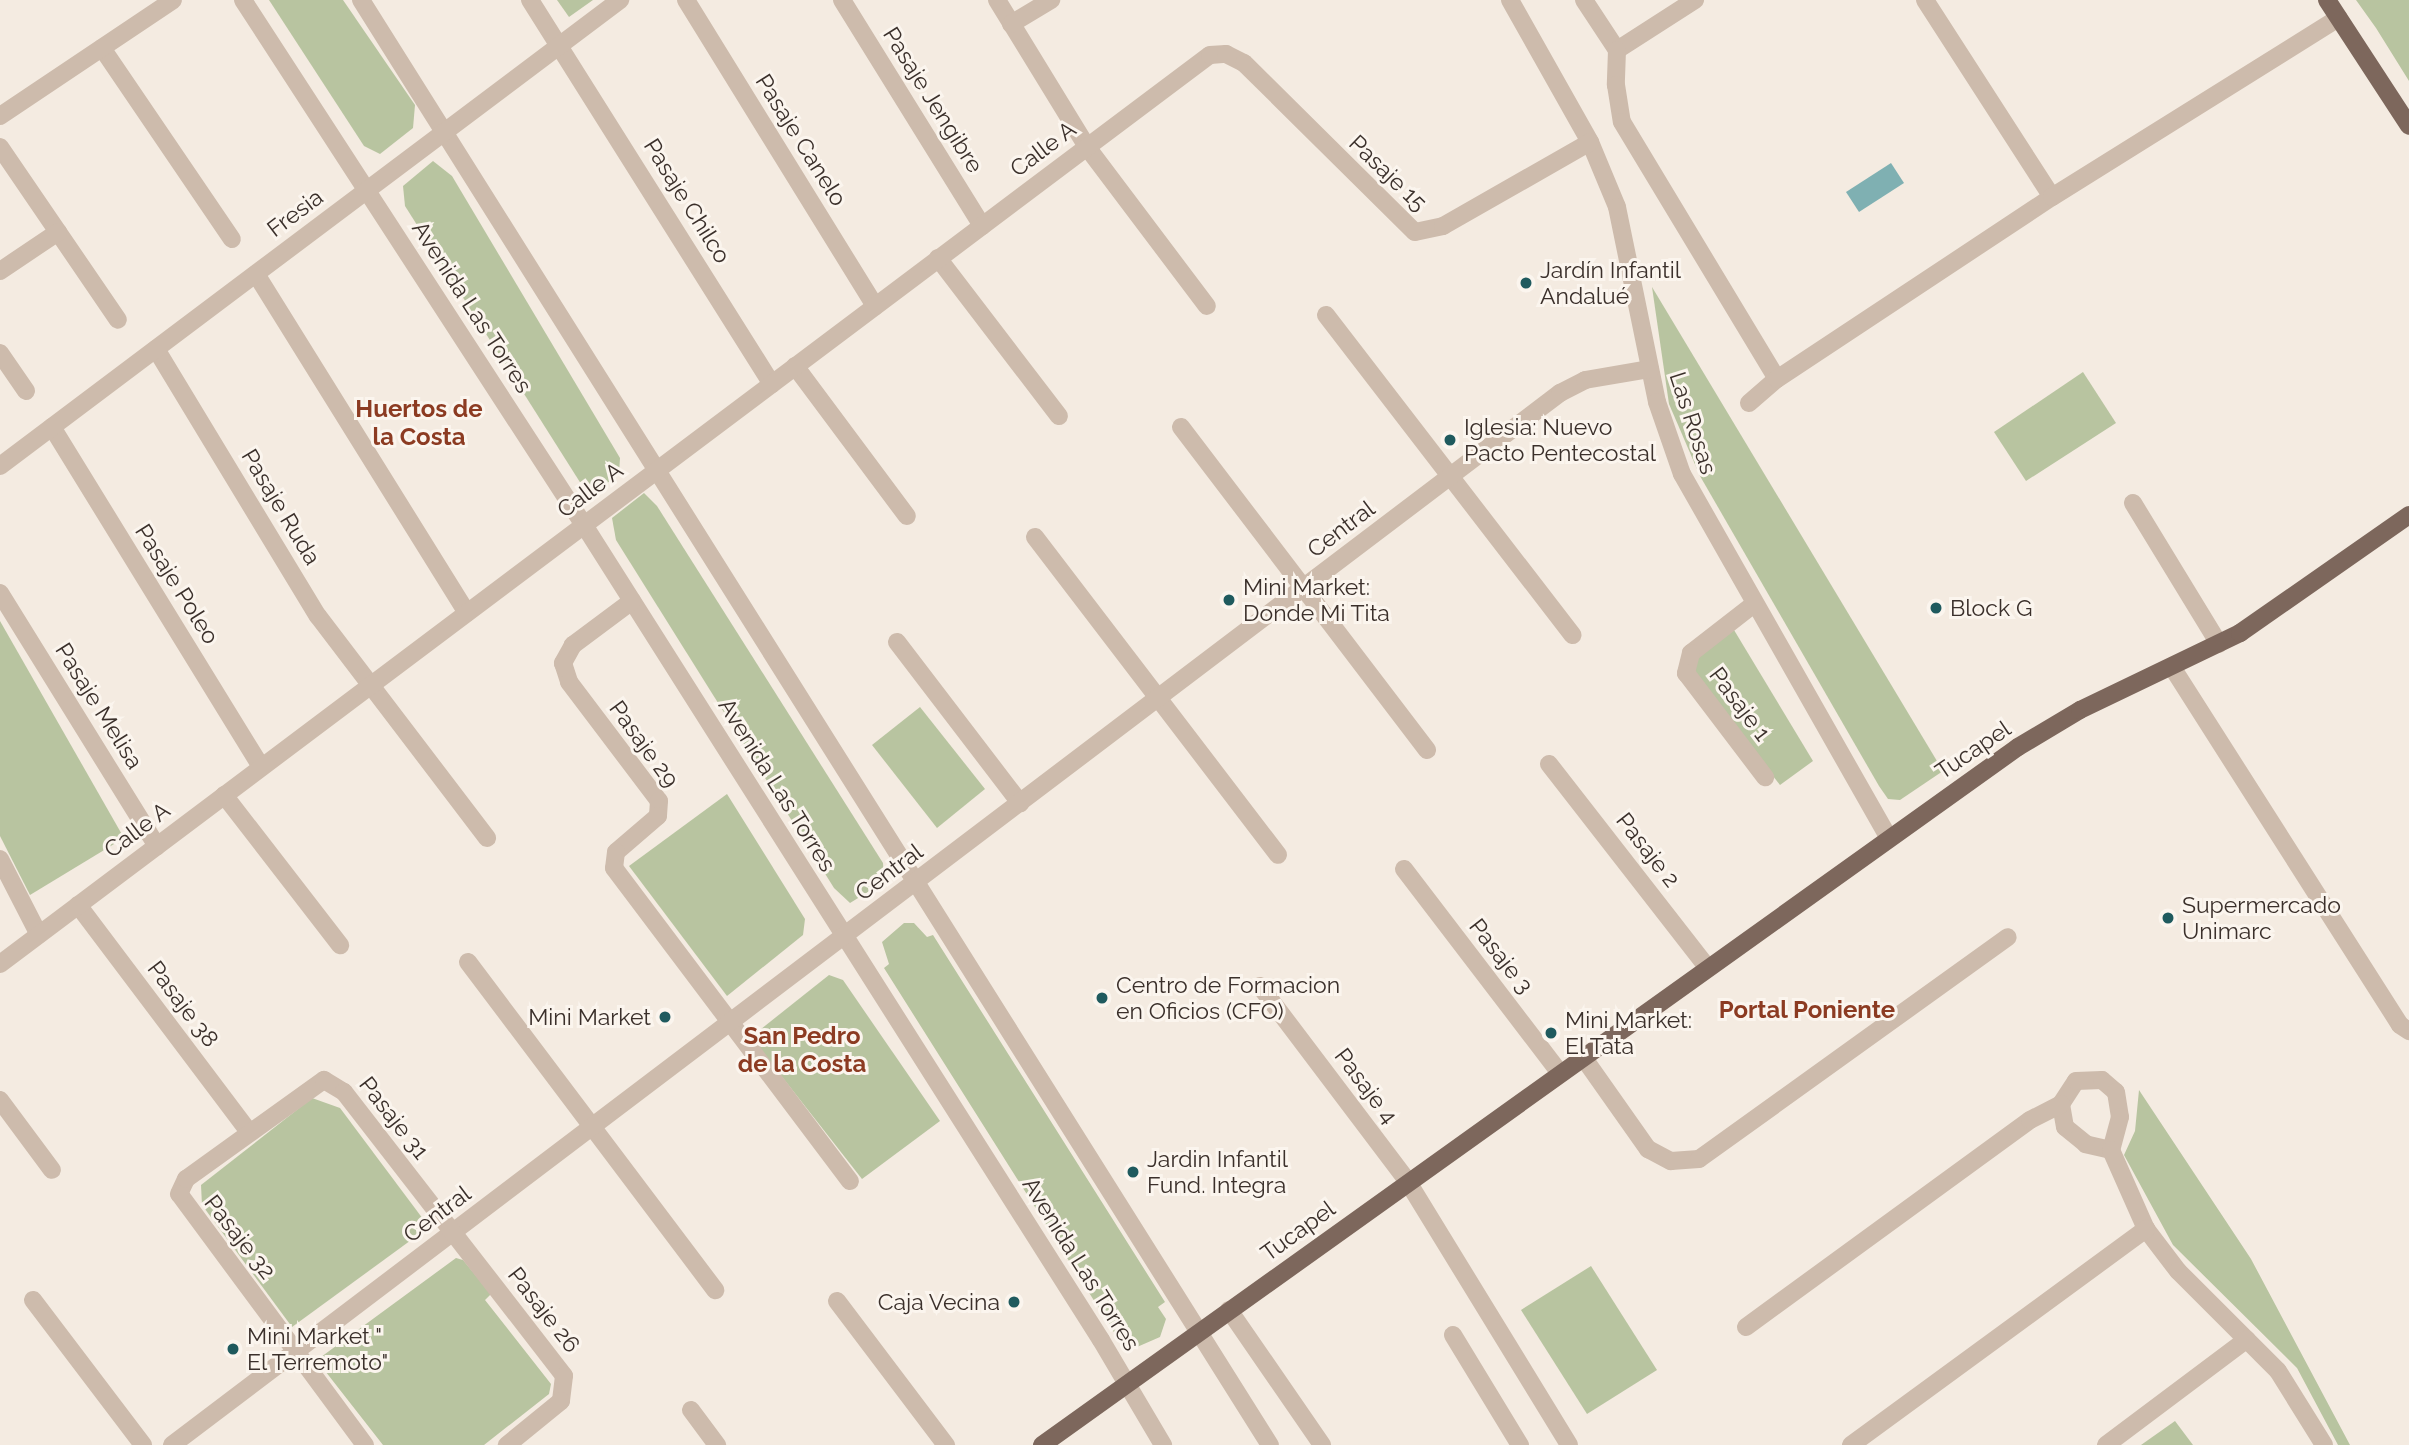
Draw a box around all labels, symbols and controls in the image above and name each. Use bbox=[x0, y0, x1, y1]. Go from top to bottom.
street label: Pasaje Jengibre bbox=[877, 22, 989, 178]
street label: Pasaje Canelo bbox=[750, 69, 852, 211]
street label: Calle A bbox=[1004, 115, 1082, 183]
street label: Pasaje 15 bbox=[1343, 129, 1433, 217]
street label: Pasaje Chilco bbox=[638, 134, 736, 268]
street label: Fresia bbox=[262, 183, 328, 243]
street label: Avenida Las Torres bbox=[406, 216, 538, 398]
place label: Jardín Infantil Andalué bbox=[1540, 256, 1681, 310]
marker: Jardín Infantil Andalué bbox=[1518, 275, 1534, 291]
street label: Las Rosas bbox=[1663, 368, 1723, 478]
district label: Huertos de la Costa bbox=[355, 395, 483, 451]
place label: Iglesia: Nuevo Pacto Pentecostal bbox=[1464, 413, 1656, 467]
marker: Iglesia: Nuevo Pacto Pentecostal bbox=[1442, 432, 1458, 448]
street label: Pasaje Ruda bbox=[236, 444, 326, 570]
street label: Calle A bbox=[551, 456, 629, 524]
street label: Central bbox=[1302, 495, 1380, 563]
street label: Pasaje Poleo bbox=[129, 519, 225, 649]
place label: Mini Market: Donde Mi Tita bbox=[1243, 573, 1391, 627]
marker: Mini Market: Donde Mi Tita bbox=[1221, 592, 1237, 608]
place label: Block G bbox=[1950, 594, 2032, 622]
marker: Block G bbox=[1928, 600, 1944, 616]
street label: Pasaje Melisa bbox=[49, 638, 149, 774]
street label: Pasaje 1 bbox=[1703, 662, 1777, 746]
street label: Avenida Las Torres bbox=[712, 693, 842, 877]
street label: Pasaje 29 bbox=[603, 695, 685, 793]
street label: Tucapel bbox=[1930, 715, 2016, 785]
street label: Calle A bbox=[98, 796, 176, 864]
street label: Pasaje 2 bbox=[1610, 807, 1686, 893]
street label: Central bbox=[850, 838, 928, 906]
place label: Supermercado Unimarc bbox=[2182, 891, 2341, 945]
marker: Supermercado Unimarc bbox=[2160, 910, 2176, 926]
street label: Pasaje 3 bbox=[1463, 913, 1539, 999]
street label: Pasaje 38 bbox=[142, 955, 224, 1053]
place label: Centro de Formacion en Oficios (CFO) bbox=[1116, 971, 1340, 1025]
marker: Centro de Formacion en Oficios (CFO) bbox=[1094, 990, 1110, 1006]
district label: Portal Poniente bbox=[1719, 996, 1895, 1024]
place label: Mini Market bbox=[528, 1003, 651, 1031]
place label: Mini Market: El Tata bbox=[1565, 1006, 1692, 1060]
marker: Mini Market bbox=[657, 1009, 673, 1025]
district label: San Pedro de la Costa bbox=[738, 1022, 866, 1078]
marker: Mini Market: El Tata bbox=[1543, 1025, 1559, 1041]
street label: Pasaje 4 bbox=[1329, 1043, 1403, 1129]
street label: Pasaje 31 bbox=[353, 1071, 435, 1165]
place label: Jardin Infantil Fund. Integra bbox=[1147, 1145, 1288, 1199]
marker: Jardin Infantil Fund. Integra bbox=[1125, 1164, 1141, 1180]
street label: Avenida Las Torres bbox=[1016, 1172, 1146, 1356]
street label: Central bbox=[398, 1180, 476, 1248]
street label: Pasaje 32 bbox=[199, 1189, 281, 1285]
street label: Tucapel bbox=[1256, 1195, 1340, 1267]
street label: Pasaje 26 bbox=[502, 1262, 586, 1358]
place label: Caja Vecina bbox=[877, 1288, 1000, 1316]
marker: Caja Vecina bbox=[1006, 1294, 1022, 1310]
place label: Mini Market " El Terremoto" bbox=[247, 1322, 390, 1376]
marker: Mini Market " El Terremoto" bbox=[225, 1341, 241, 1357]

